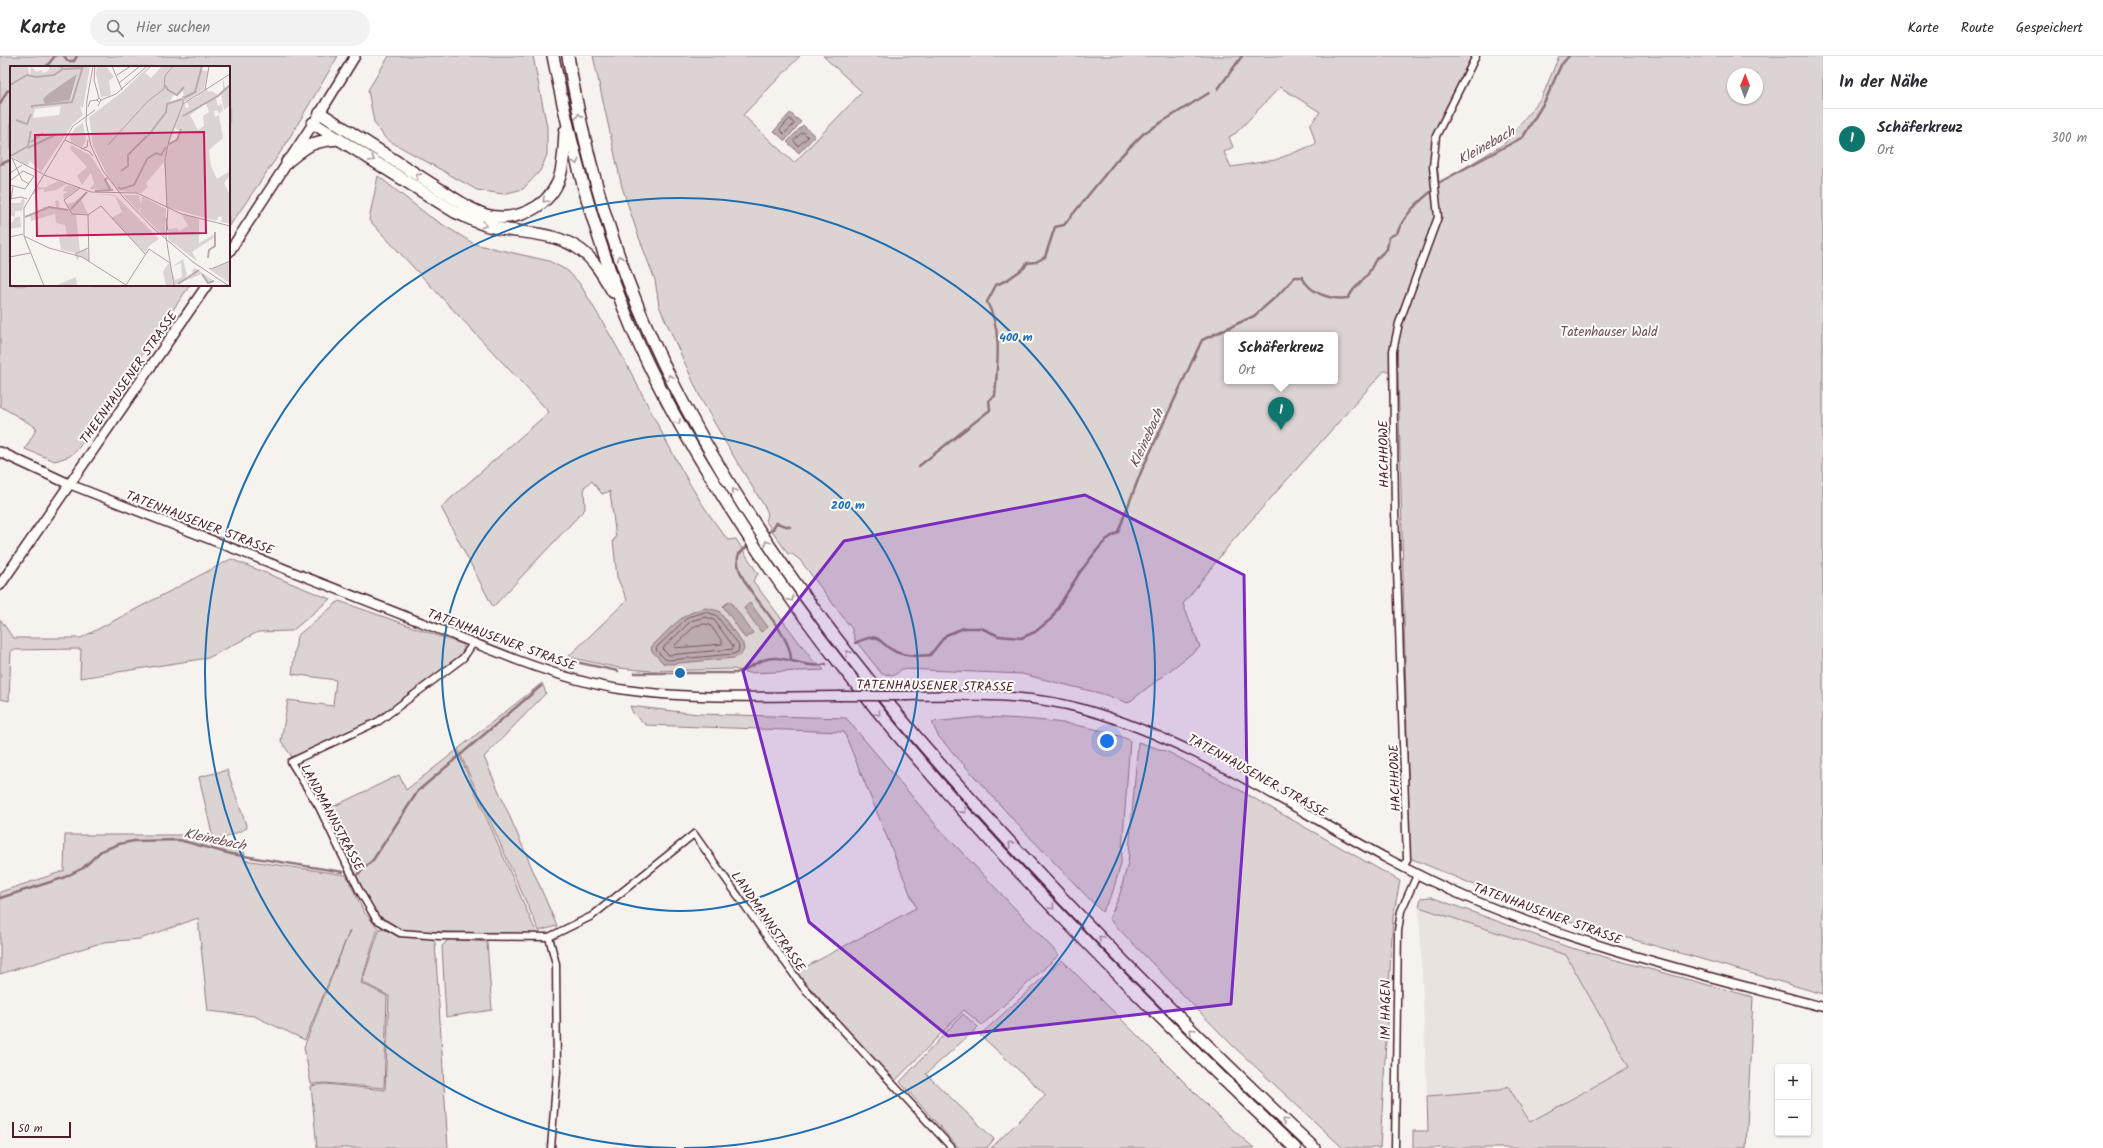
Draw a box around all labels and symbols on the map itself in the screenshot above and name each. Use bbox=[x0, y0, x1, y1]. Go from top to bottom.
inset map bbox=[10, 66, 230, 286]
north arrow bbox=[1727, 68, 1763, 104]
one-way arrow bbox=[576, 112, 584, 119]
water label: Kleinebach bbox=[1454, 120, 1521, 171]
one-way arrow bbox=[368, 154, 375, 162]
one-way arrow bbox=[571, 158, 580, 165]
one-way arrow bbox=[415, 173, 422, 181]
one-way arrow bbox=[542, 195, 549, 202]
one-way arrow bbox=[480, 220, 487, 229]
one-way arrow bbox=[616, 254, 625, 261]
street label: THEENHAUSENER STRASSE bbox=[75, 307, 184, 449]
park label: Tatenhauser Wald bbox=[1560, 322, 1658, 343]
text: 400 m bbox=[999, 328, 1033, 347]
one-way arrow bbox=[667, 374, 675, 382]
pin: 1 bbox=[1268, 397, 1294, 430]
water label: Kleinebach bbox=[1124, 404, 1171, 472]
one-way arrow bbox=[674, 418, 681, 425]
street label: HACHHOWE bbox=[1373, 420, 1396, 488]
street label: TATENHAUSENER STRASSE bbox=[122, 485, 277, 561]
one-way arrow bbox=[731, 488, 739, 495]
text: 200 m bbox=[831, 496, 865, 515]
one-way arrow bbox=[765, 540, 772, 547]
one-way arrow bbox=[786, 595, 793, 602]
street label: TATENHAUSENER STRASSE bbox=[424, 604, 579, 677]
one-way arrow bbox=[845, 651, 852, 658]
centre of rings bbox=[673, 666, 687, 680]
street label: TATENHAUSENER STRASSE bbox=[856, 675, 1014, 698]
one-way arrow bbox=[874, 709, 881, 716]
street label: TATENHAUSENER STRASSE bbox=[1183, 729, 1331, 824]
your location bbox=[1097, 731, 1117, 751]
street label: HACHHOWE bbox=[1384, 743, 1407, 812]
street label: LANDMANNSTRASSE bbox=[295, 760, 369, 875]
one-way arrow bbox=[959, 806, 967, 814]
water label: Kleinebach bbox=[182, 823, 249, 858]
one-way arrow bbox=[1009, 841, 1016, 849]
street label: LANDMANNSTRASSE bbox=[725, 867, 811, 977]
street label: TATENHAUSENER STRASSE bbox=[1470, 878, 1625, 951]
one-way arrow bbox=[1047, 902, 1055, 910]
one-way arrow bbox=[1098, 935, 1105, 943]
street label: IM HAGEN bbox=[1376, 980, 1397, 1040]
one-way arrow bbox=[1189, 1028, 1197, 1036]
one-way arrow bbox=[1282, 1119, 1290, 1126]
scale bar bbox=[12, 1120, 71, 1139]

